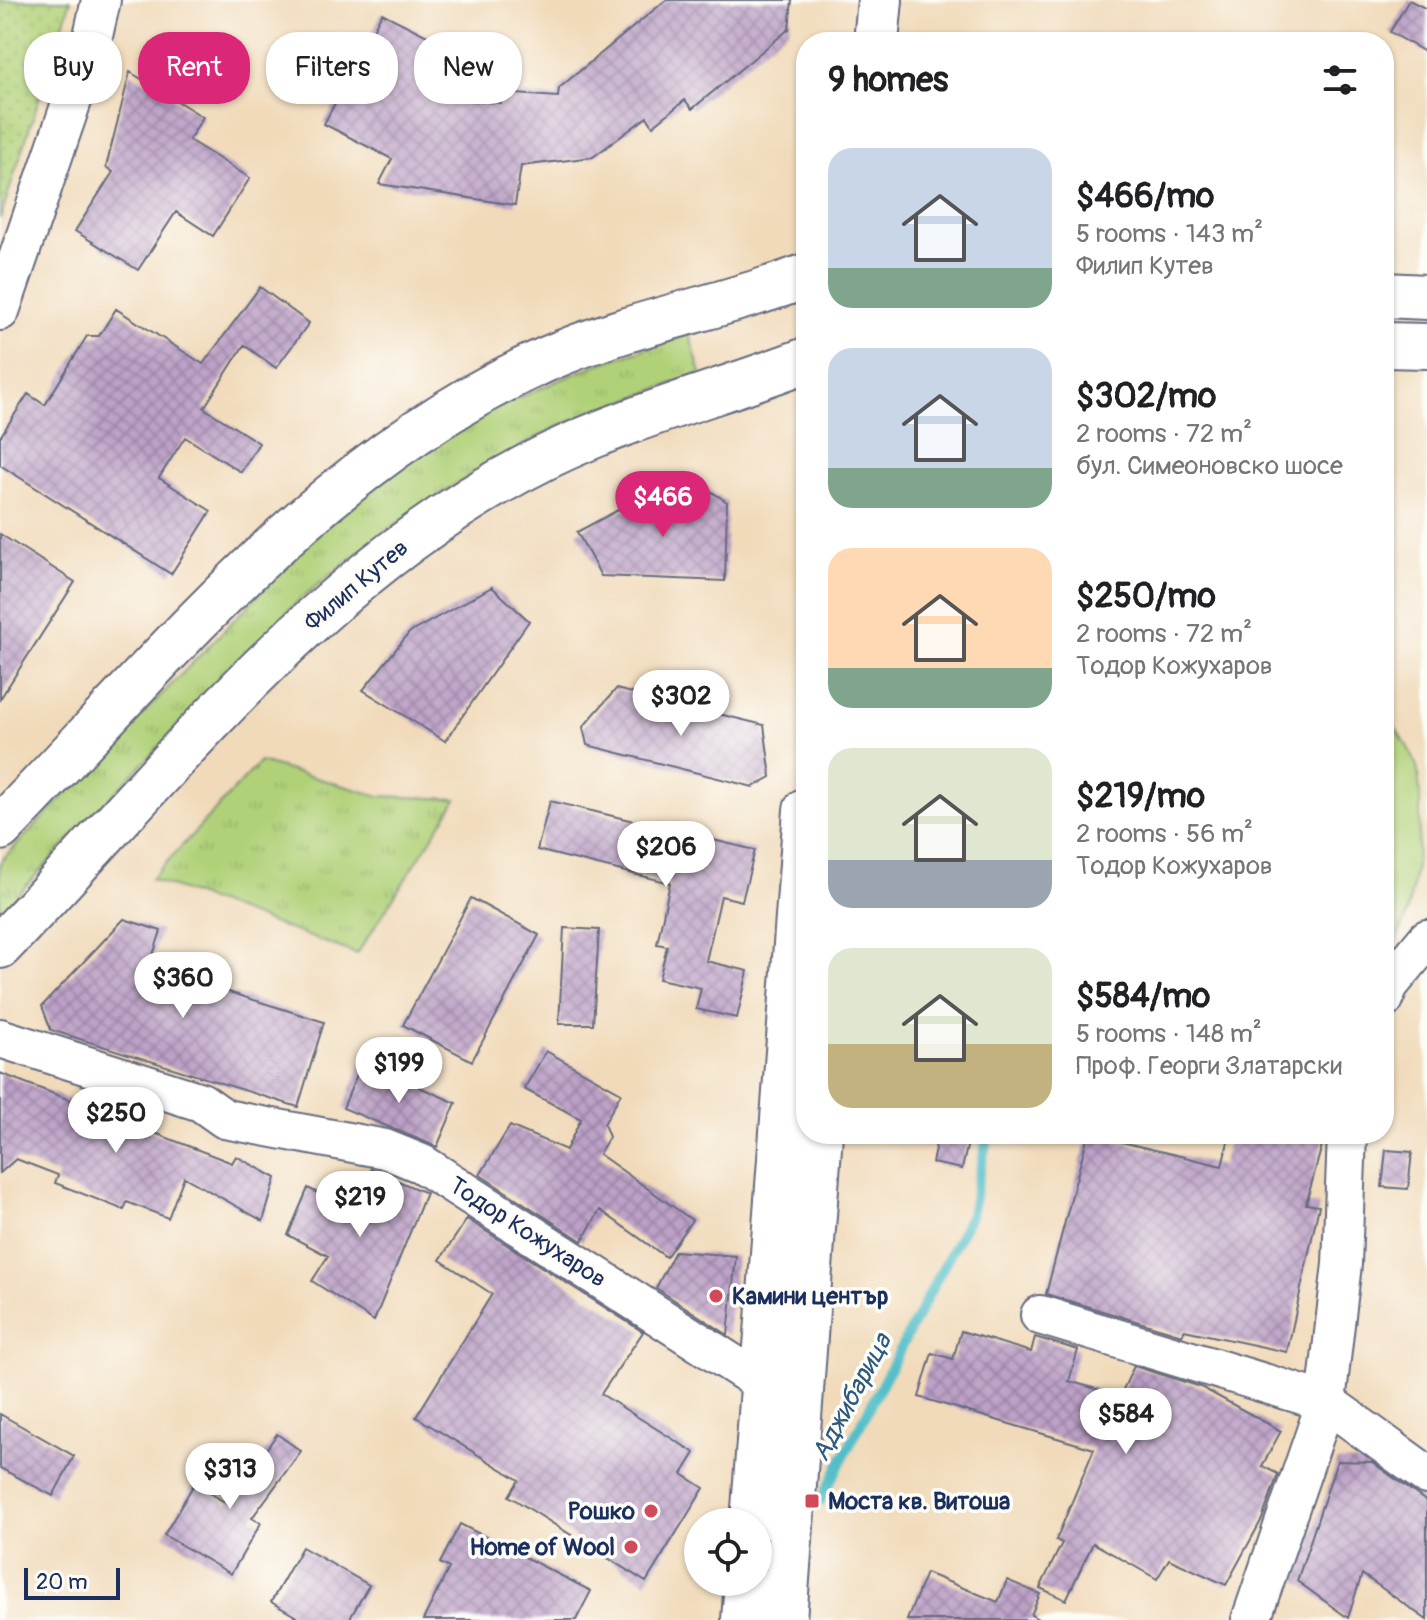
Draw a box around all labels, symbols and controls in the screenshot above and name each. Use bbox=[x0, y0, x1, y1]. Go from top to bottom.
chip: Buy bbox=[24, 32, 122, 104]
chip: Rent bbox=[138, 32, 250, 104]
chip: Filters bbox=[266, 32, 398, 104]
chip: New bbox=[414, 32, 522, 104]
icon: filters bbox=[1318, 58, 1362, 102]
text: 9 homes bbox=[828, 59, 948, 102]
text: $466/mo bbox=[1076, 175, 1214, 218]
icon: home bbox=[892, 180, 988, 276]
text: 5 rooms · 143 m² bbox=[1076, 218, 1263, 250]
text: Филип Кутев bbox=[1076, 250, 1214, 282]
text: $302/mo bbox=[1076, 375, 1216, 418]
icon: home bbox=[892, 380, 988, 476]
text: 2 rooms · 72 m² bbox=[1076, 418, 1252, 450]
text: бул. Симеоновско шосе bbox=[1076, 450, 1343, 482]
pin: $466 bbox=[616, 471, 710, 539]
text: $466 bbox=[633, 481, 693, 513]
street label: Филип Кутев bbox=[298, 533, 414, 637]
text: $250/mo bbox=[1076, 575, 1216, 618]
icon: home bbox=[892, 580, 988, 676]
text: 2 rooms · 72 m² bbox=[1076, 618, 1252, 650]
text: Тодор Кожухаров bbox=[1076, 650, 1273, 682]
pin: $302 bbox=[634, 670, 728, 738]
text: $302 bbox=[651, 680, 711, 712]
text: $219/mo bbox=[1076, 775, 1205, 818]
icon: home bbox=[892, 780, 988, 876]
text: 2 rooms · 56 m² bbox=[1076, 818, 1253, 850]
pin: $206 bbox=[619, 821, 713, 889]
text: $206 bbox=[635, 831, 697, 863]
text: Тодор Кожухаров bbox=[1076, 850, 1273, 882]
pin: $360 bbox=[136, 952, 230, 1020]
text: $360 bbox=[152, 962, 214, 994]
text: $584/mo bbox=[1076, 975, 1210, 1018]
icon: home bbox=[892, 980, 988, 1076]
text: 5 rooms · 148 m² bbox=[1076, 1018, 1262, 1050]
pin: $199 bbox=[352, 1037, 446, 1105]
text: $199 bbox=[373, 1047, 425, 1079]
text: Проф. Георги Златарски bbox=[1076, 1050, 1342, 1082]
pin: $250 bbox=[69, 1087, 163, 1155]
text: $250 bbox=[86, 1097, 146, 1129]
pin: $219 bbox=[313, 1171, 407, 1239]
street label: Тодор Кожухаров bbox=[444, 1171, 612, 1294]
text: $219 bbox=[334, 1181, 386, 1213]
place label: Камини център bbox=[732, 1282, 888, 1311]
marker: Камини център bbox=[707, 1287, 725, 1305]
water label: Аджибарица bbox=[805, 1326, 900, 1467]
pin: $584 bbox=[1079, 1388, 1173, 1456]
text: $584 bbox=[1098, 1398, 1154, 1430]
pin: $313 bbox=[183, 1443, 277, 1511]
text: $313 bbox=[203, 1453, 257, 1485]
place label: Моста кв. Витоша bbox=[828, 1487, 1010, 1516]
marker: Моста кв. Витоша bbox=[803, 1492, 821, 1510]
place label: Рошко bbox=[568, 1497, 635, 1526]
marker: Рошко bbox=[642, 1502, 660, 1520]
map controls bbox=[684, 1508, 772, 1596]
button: locate bbox=[684, 1508, 772, 1596]
place label: Home of Wool bbox=[469, 1533, 615, 1562]
marker: Home of Wool bbox=[622, 1538, 640, 1556]
scale bar bbox=[24, 1564, 120, 1600]
text: 20 m bbox=[36, 1568, 88, 1596]

